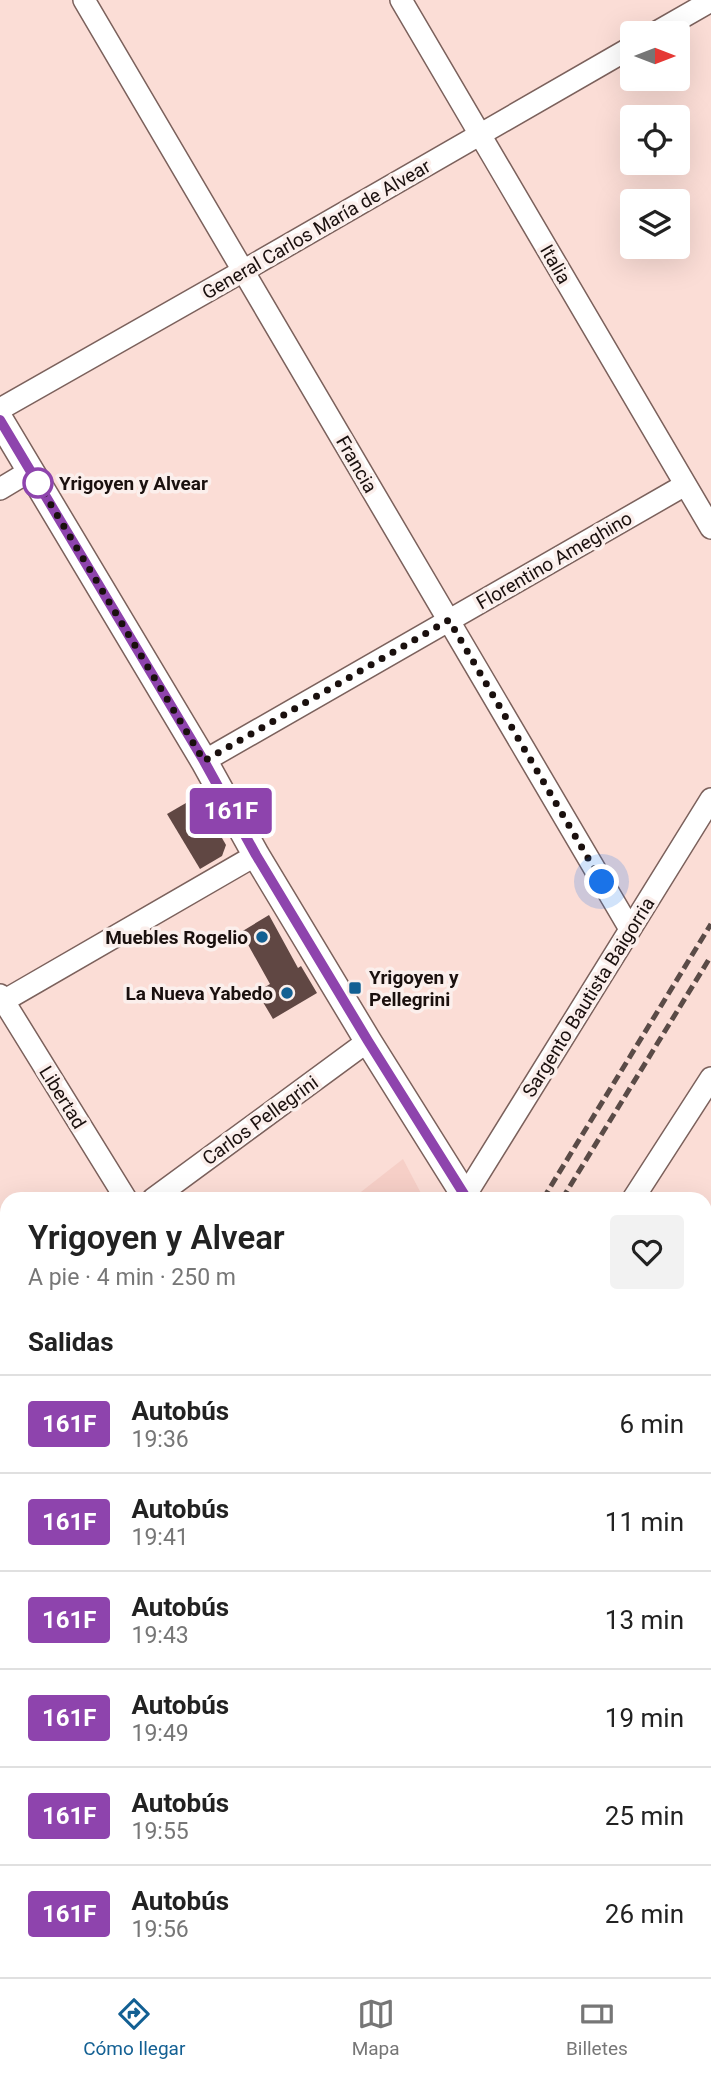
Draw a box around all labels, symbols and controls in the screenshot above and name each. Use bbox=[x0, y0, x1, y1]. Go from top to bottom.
north arrow bbox=[620, 21, 690, 91]
map controls bbox=[620, 21, 690, 259]
button: locate bbox=[620, 105, 690, 175]
street label: General Carlos María de Alvear bbox=[198, 154, 435, 304]
button: layers bbox=[620, 189, 690, 259]
street label: Italia bbox=[535, 241, 576, 288]
street label: Francia bbox=[331, 432, 382, 497]
marker: Yrigoyen y Alvear bbox=[23, 468, 53, 498]
place label: Yrigoyen y Alvear bbox=[59, 472, 208, 495]
street label: Florentino Ameghino bbox=[472, 507, 636, 614]
line badge: 161F bbox=[182, 788, 280, 834]
text: 161F bbox=[204, 797, 258, 825]
your location bbox=[584, 864, 619, 899]
street label: Sargento Bautista Baigorria bbox=[517, 893, 659, 1101]
place label: Muebles Rogelio bbox=[105, 926, 248, 949]
marker: Muebles Rogelio bbox=[254, 929, 270, 945]
place label: Yrigoyen y Pellegrini bbox=[369, 966, 459, 1011]
marker: Yrigoyen y Pellegrini bbox=[347, 980, 363, 996]
place label: La Nueva Yabedo bbox=[126, 982, 273, 1005]
marker: La Nueva Yabedo bbox=[279, 985, 295, 1001]
street label: Libertad bbox=[34, 1062, 91, 1133]
street label: Carlos Pellegrini bbox=[198, 1071, 323, 1170]
button: heart bbox=[610, 1215, 684, 1289]
text: Yrigoyen y Alvear bbox=[28, 1218, 285, 1257]
text: A pie · 4 min · 250 m bbox=[28, 1264, 236, 1291]
text: Salidas bbox=[28, 1327, 114, 1357]
text: Autobús bbox=[131, 1396, 229, 1426]
text: 6 min bbox=[619, 1409, 684, 1439]
text: 161F bbox=[42, 1410, 96, 1438]
text: 19:36 bbox=[131, 1426, 189, 1453]
text: Autobús bbox=[131, 1494, 229, 1524]
text: 11 min bbox=[605, 1507, 684, 1537]
text: 161F bbox=[42, 1508, 96, 1536]
text: 19:41 bbox=[131, 1524, 189, 1551]
text: Autobús bbox=[131, 1592, 229, 1622]
text: 13 min bbox=[605, 1605, 684, 1635]
text: 161F bbox=[42, 1606, 96, 1634]
text: 19:43 bbox=[131, 1622, 189, 1649]
text: Autobús bbox=[131, 1690, 229, 1720]
text: 19 min bbox=[605, 1703, 684, 1733]
text: 161F bbox=[42, 1704, 96, 1732]
text: 19:49 bbox=[131, 1720, 189, 1747]
text: Autobús bbox=[131, 1788, 229, 1818]
text: 25 min bbox=[605, 1801, 684, 1831]
text: 161F bbox=[42, 1802, 96, 1830]
text: 19:55 bbox=[131, 1818, 189, 1845]
text: Autobús bbox=[131, 1886, 229, 1916]
text: 26 min bbox=[605, 1899, 684, 1929]
text: 161F bbox=[42, 1900, 96, 1928]
text: 19:56 bbox=[131, 1916, 189, 1943]
tab: Cómo llegar bbox=[83, 1995, 185, 2060]
tab: Mapa bbox=[352, 1995, 400, 2060]
tab: Billetes bbox=[566, 1995, 628, 2060]

